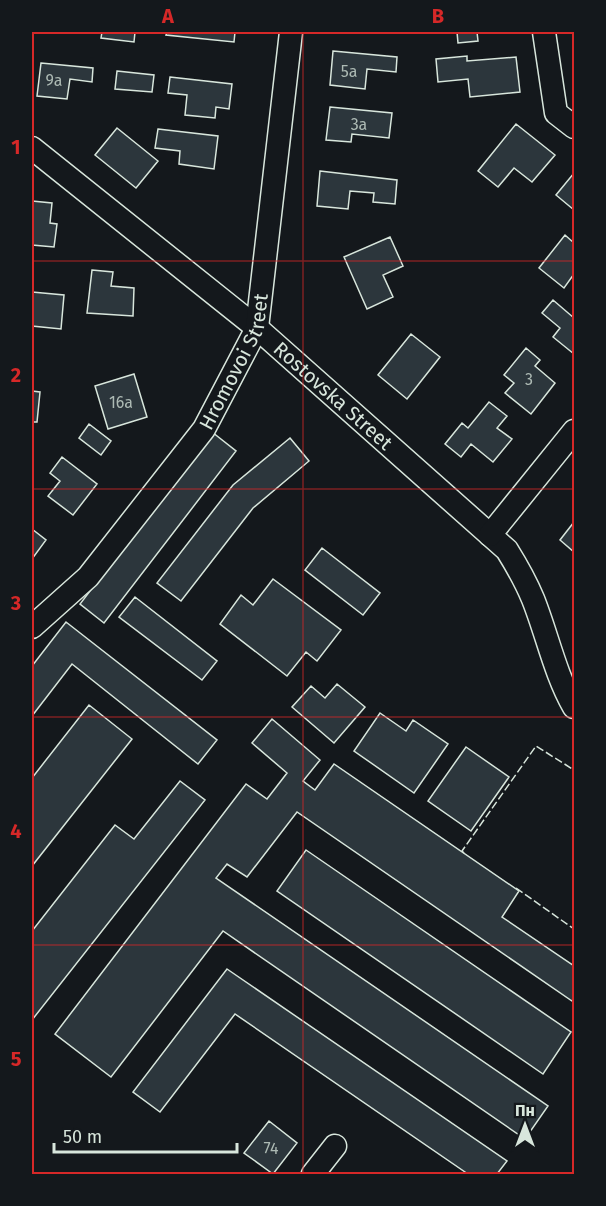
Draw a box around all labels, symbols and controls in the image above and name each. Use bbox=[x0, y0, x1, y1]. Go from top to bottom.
text: A bbox=[161, 4, 175, 28]
text: B bbox=[432, 4, 444, 28]
house number: 5а bbox=[341, 62, 357, 81]
house number: 9а bbox=[46, 71, 62, 90]
house number: 3а bbox=[351, 115, 367, 134]
text: 1 bbox=[11, 135, 21, 159]
street label: Hromovoi Street bbox=[194, 291, 273, 434]
street label: Rostovska Street bbox=[269, 337, 398, 455]
text: 2 bbox=[11, 363, 21, 387]
house number: 3 bbox=[525, 370, 533, 389]
house number: 16а bbox=[109, 393, 133, 412]
text: 3 bbox=[10, 591, 21, 615]
text: 4 bbox=[10, 819, 22, 843]
text: 5 bbox=[11, 1047, 22, 1071]
north arrow bbox=[495, 1095, 555, 1155]
text: Пн bbox=[515, 1101, 535, 1120]
scale bar bbox=[54, 1116, 237, 1154]
text: 50 m bbox=[63, 1126, 102, 1148]
house number: 74 bbox=[264, 1139, 279, 1158]

